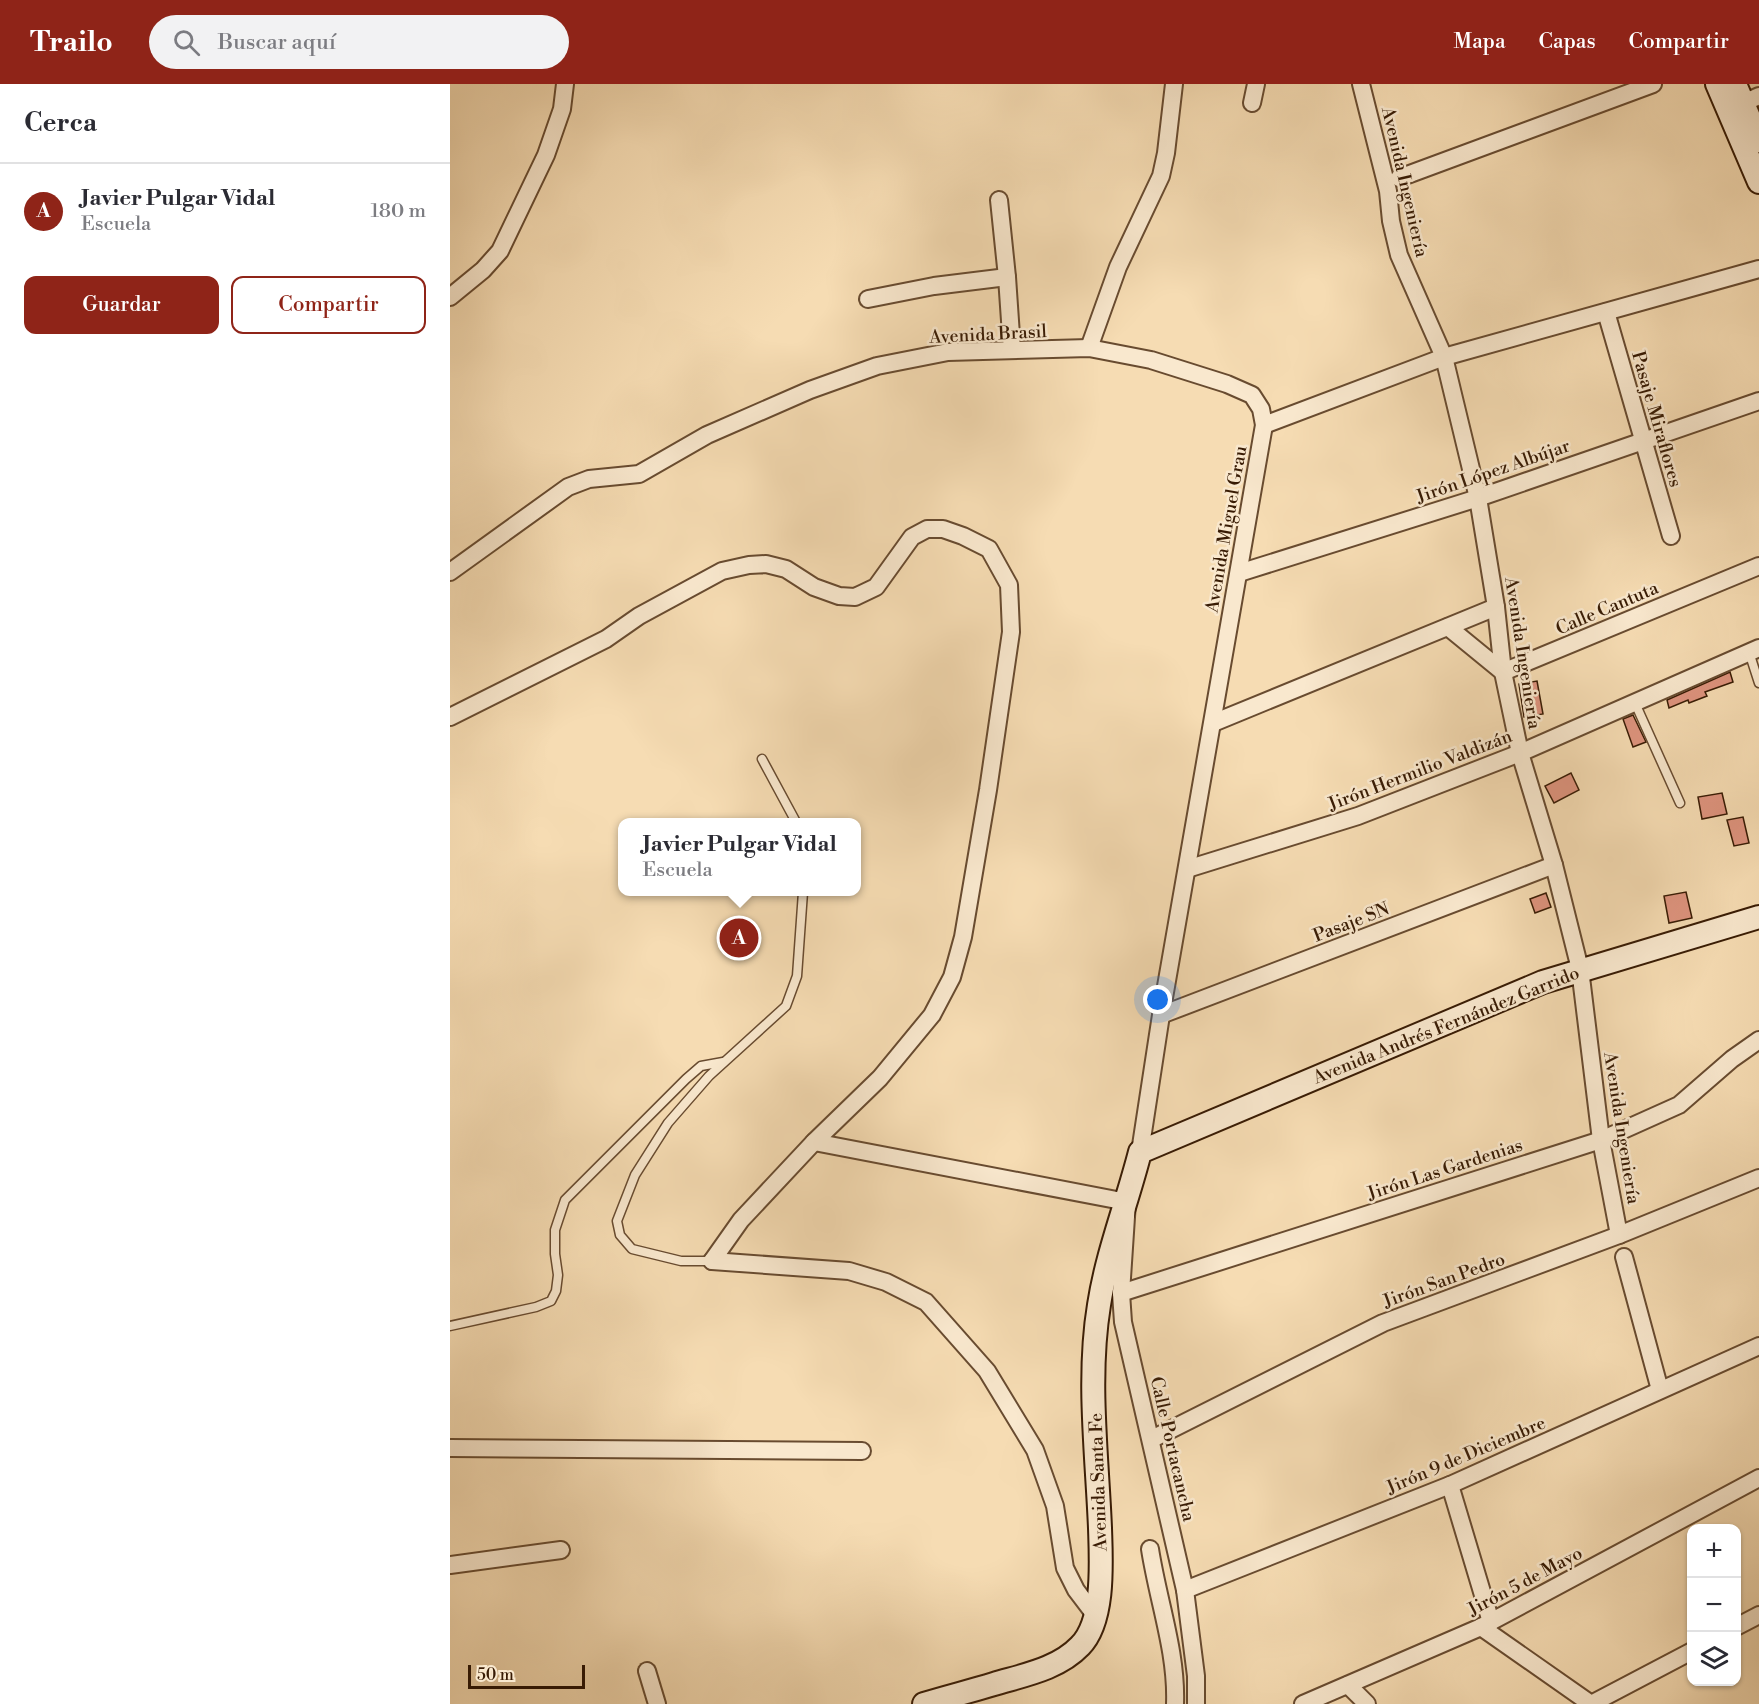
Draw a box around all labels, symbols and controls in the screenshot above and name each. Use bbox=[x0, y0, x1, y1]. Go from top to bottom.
search box bbox=[149, 15, 569, 69]
text: Trailo bbox=[30, 25, 113, 60]
icon: search bbox=[170, 26, 203, 59]
text: Buscar aquí bbox=[218, 29, 336, 56]
text: Mapa bbox=[1454, 29, 1506, 55]
text: Capas bbox=[1539, 29, 1596, 55]
text: Compartir bbox=[1629, 29, 1729, 55]
street label: Avenida Ingeniería bbox=[1376, 104, 1433, 260]
text: Cerca bbox=[24, 107, 97, 139]
text: Javier Pulgar Vidal bbox=[81, 185, 275, 212]
text: A bbox=[36, 199, 51, 224]
text: 180 m bbox=[371, 199, 426, 224]
text: Escuela bbox=[81, 212, 151, 237]
button: Guardar bbox=[24, 276, 219, 334]
button: Compartir bbox=[231, 276, 426, 334]
street label: Avenida Brasil bbox=[928, 320, 1048, 349]
street label: Pasaje Miraflores bbox=[1626, 349, 1687, 490]
street label: Jirón López Albújar bbox=[1412, 434, 1573, 509]
street label: Avenida Miguel Grau bbox=[1200, 443, 1253, 615]
street label: Avenida Ingeniería bbox=[1499, 574, 1546, 732]
street label: Calle Cantuta bbox=[1552, 576, 1663, 640]
street label: Jirón Hermilio Valdizán bbox=[1324, 725, 1516, 817]
popup bbox=[618, 818, 861, 896]
text: Javier Pulgar Vidal bbox=[642, 831, 837, 858]
text: Escuela bbox=[642, 858, 713, 883]
street label: Pasaje SN bbox=[1310, 897, 1393, 948]
pin: A bbox=[720, 916, 758, 960]
street label: Avenida Andrés Fernández Garrido bbox=[1309, 961, 1583, 1090]
your location bbox=[1143, 985, 1172, 1014]
street label: Avenida Ingeniería bbox=[1598, 1049, 1645, 1207]
street label: Jirón Las Gardenias bbox=[1364, 1133, 1526, 1206]
street label: Jirón San Pedro bbox=[1379, 1248, 1508, 1314]
street label: Calle Portacancha bbox=[1145, 1374, 1201, 1525]
street label: Avenida Santa Fe bbox=[1085, 1412, 1112, 1552]
street label: Jirón 9 de Diciembre bbox=[1382, 1412, 1549, 1500]
map controls bbox=[1687, 1524, 1741, 1686]
button: + bbox=[1687, 1524, 1741, 1578]
street label: Jirón 5 de Mayo bbox=[1463, 1542, 1586, 1622]
button: − bbox=[1687, 1578, 1741, 1632]
button: layers bbox=[1687, 1632, 1741, 1686]
scale bar bbox=[468, 1662, 585, 1690]
text: 50 m bbox=[477, 1665, 514, 1685]

